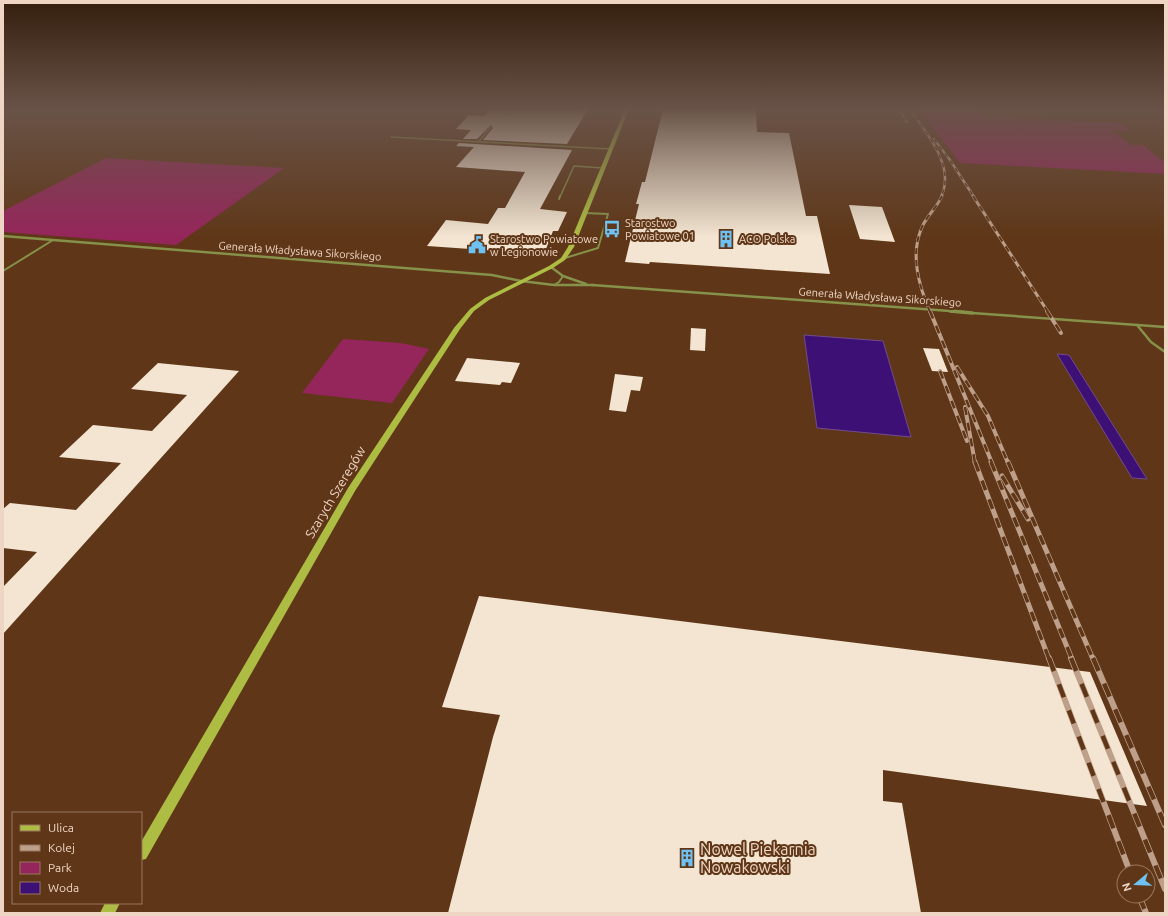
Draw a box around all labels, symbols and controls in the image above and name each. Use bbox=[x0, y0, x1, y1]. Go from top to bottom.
place label: Starostwo Powiatowe 01 bbox=[625, 217, 695, 242]
bus stop icon: Starostwo Powiatowe 01 bbox=[602, 219, 622, 239]
building icon: ACO Polska bbox=[716, 229, 736, 249]
place label: Starostwo Powiatowe w Legionowie bbox=[490, 233, 598, 258]
place label: ACO Polska bbox=[739, 233, 795, 245]
public building icon: Starostwo Powiatowe w Legionowie bbox=[467, 235, 487, 255]
street label: Generała Władysława Sikorskiego bbox=[218, 239, 382, 263]
street label: Generała Władysława Sikorskiego bbox=[798, 285, 962, 309]
street label: Szarych Szeregów bbox=[302, 444, 368, 540]
legend bbox=[12, 812, 142, 904]
text: Ulica bbox=[48, 821, 74, 834]
place label: Nowel Piekarnia Nowakowski bbox=[700, 840, 816, 876]
text: Kolej bbox=[48, 841, 75, 854]
building icon: Nowel Piekarnia Nowakowski bbox=[677, 848, 697, 868]
text: Park bbox=[48, 861, 72, 874]
north arrow bbox=[1116, 864, 1156, 904]
text: Woda bbox=[48, 881, 79, 894]
text: N bbox=[1120, 881, 1134, 893]

